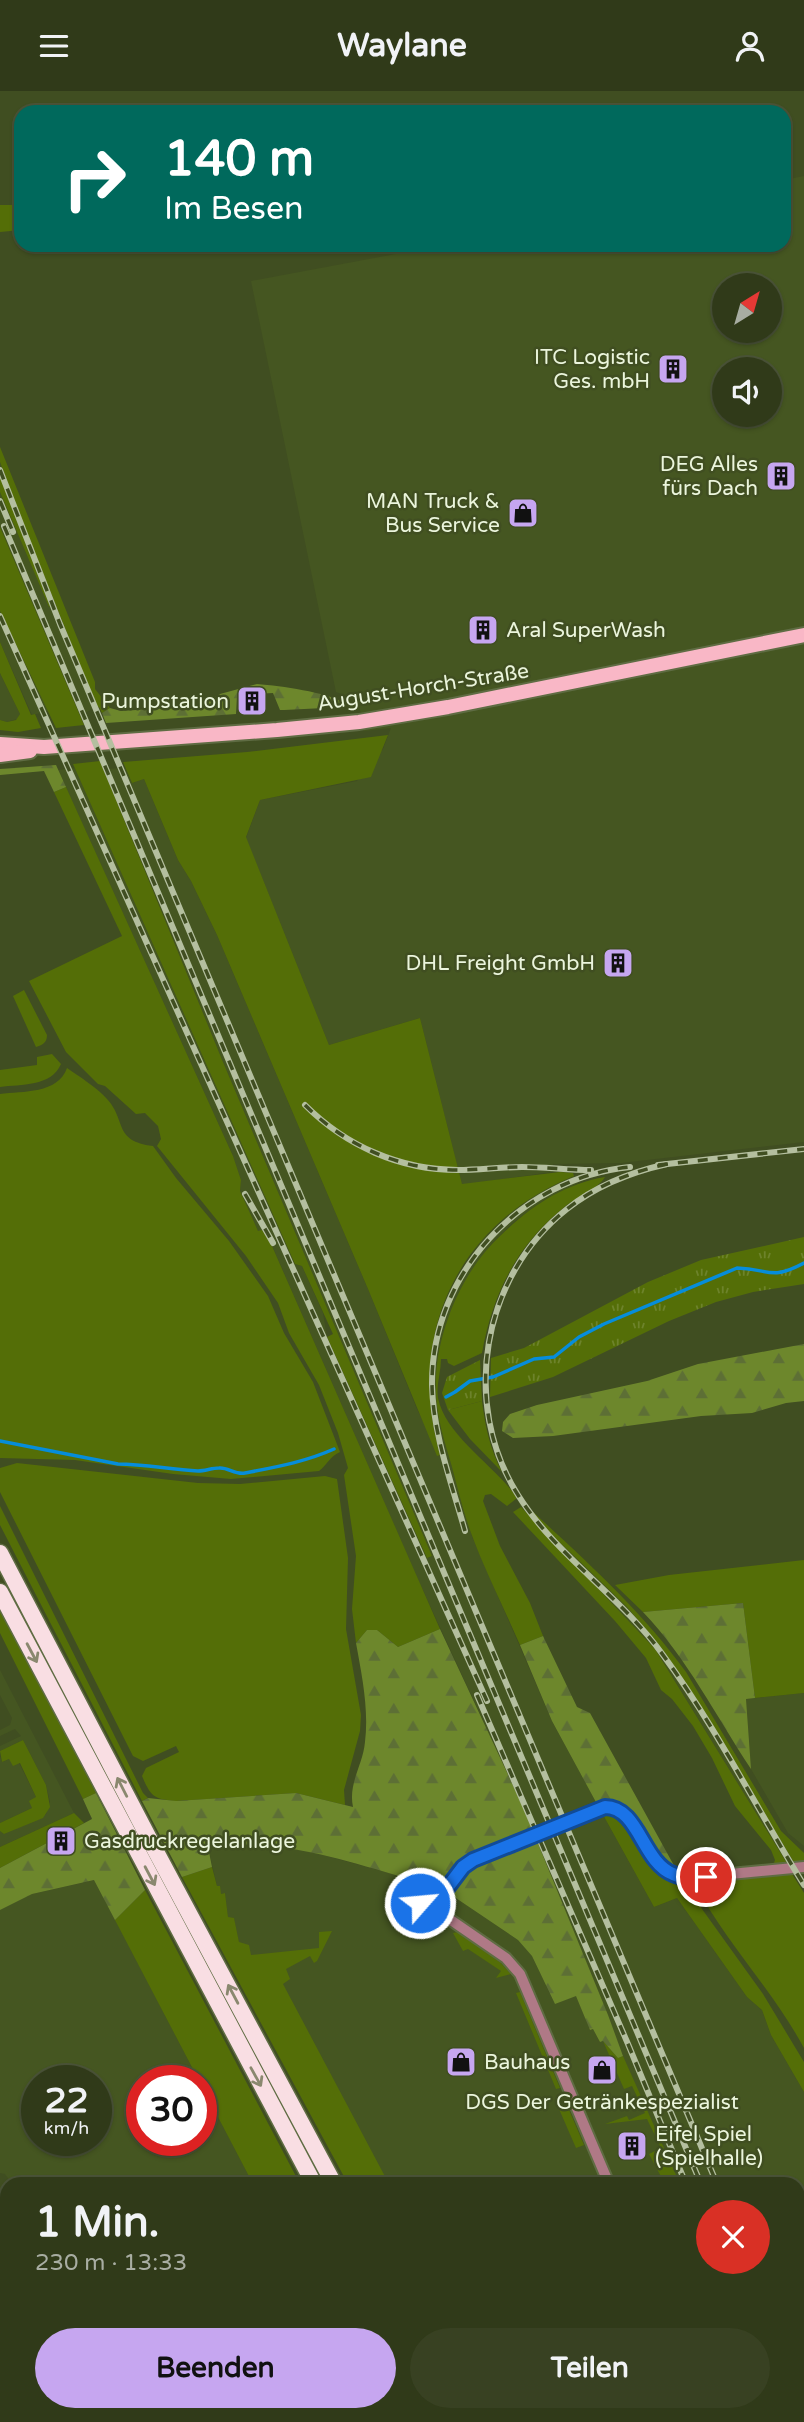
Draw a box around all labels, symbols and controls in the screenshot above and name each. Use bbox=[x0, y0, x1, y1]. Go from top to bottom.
icon: menu bbox=[35, 27, 73, 65]
text: Waylane bbox=[337, 27, 467, 65]
icon: person bbox=[731, 27, 769, 65]
text: 140 m bbox=[164, 130, 314, 189]
icon: right bbox=[49, 133, 140, 224]
text: Im Besen bbox=[164, 190, 304, 228]
north arrow bbox=[712, 273, 782, 343]
map controls bbox=[712, 273, 782, 427]
place label: ITC Logistic Ges. mbH bbox=[534, 345, 650, 394]
building icon: ITC Logistic Ges. mbH bbox=[656, 352, 690, 386]
button: sound bbox=[712, 357, 782, 427]
place label: DEG Alles fürs Dach bbox=[660, 452, 758, 501]
building icon: DEG Alles fürs Dach bbox=[764, 459, 798, 493]
place label: MAN Truck & Bus Service bbox=[366, 489, 500, 538]
shop icon: MAN Truck & Bus Service bbox=[506, 496, 540, 530]
building icon: Aral SuperWash bbox=[466, 613, 500, 647]
place label: Aral SuperWash bbox=[506, 618, 666, 643]
street label: August-Horch-Straße bbox=[315, 658, 531, 717]
building icon: Pumpstation bbox=[235, 684, 269, 718]
place label: Pumpstation bbox=[101, 689, 229, 714]
building icon: DHL Freight GmbH bbox=[601, 946, 635, 980]
place label: DHL Freight GmbH bbox=[406, 951, 595, 976]
one-way arrow bbox=[25, 1642, 39, 1663]
one-way arrow bbox=[115, 1777, 128, 1798]
building icon: Gasdruckregelanlage bbox=[44, 1824, 78, 1858]
place label: Gasdruckregelanlage bbox=[84, 1829, 295, 1854]
pin bbox=[676, 1847, 736, 1907]
icon: arrive bbox=[687, 1858, 725, 1896]
one-way arrow bbox=[143, 1865, 157, 1885]
position arrow bbox=[383, 1866, 457, 1940]
one-way arrow bbox=[226, 1984, 239, 2005]
shop icon: Bauhaus bbox=[444, 2045, 478, 2079]
place label: Bauhaus bbox=[484, 2050, 570, 2075]
shop icon: DGS Der Getränkespezialist bbox=[585, 2053, 619, 2087]
speed limit sign: 30 bbox=[126, 2065, 217, 2156]
one-way arrow bbox=[249, 2066, 263, 2086]
text: 22 bbox=[45, 2080, 88, 2122]
place label: DGS Der Getränkespezialist bbox=[465, 2090, 739, 2115]
text: km/h bbox=[44, 2117, 89, 2139]
place label: Eifel Spiel (Spielhalle) bbox=[655, 2122, 763, 2171]
building icon: Eifel Spiel (Spielhalle) bbox=[615, 2129, 649, 2163]
text: 1 Min. bbox=[35, 2197, 159, 2248]
button: close bbox=[696, 2200, 770, 2274]
text: 230 m · 13:33 bbox=[35, 2249, 187, 2277]
button: Beenden bbox=[35, 2328, 396, 2408]
button: Teilen bbox=[410, 2328, 770, 2408]

